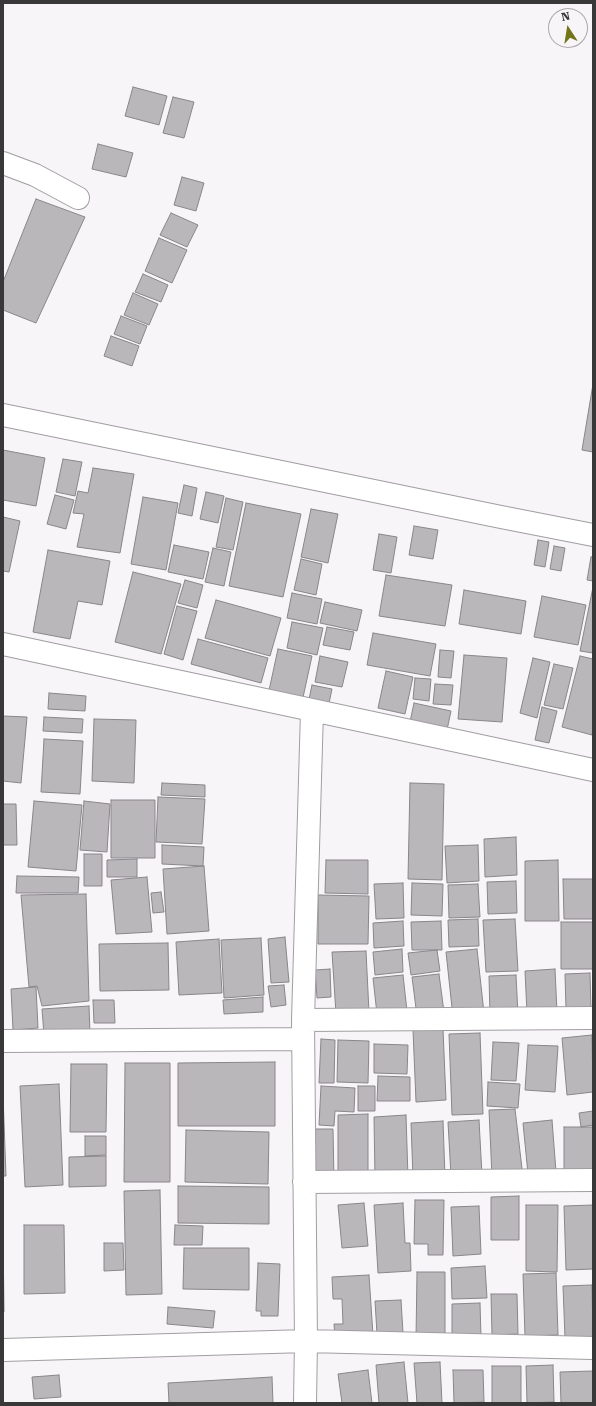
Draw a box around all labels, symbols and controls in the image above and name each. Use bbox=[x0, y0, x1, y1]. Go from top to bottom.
north arrow bbox=[548, 8, 588, 48]
text: N bbox=[560, 10, 571, 24]

